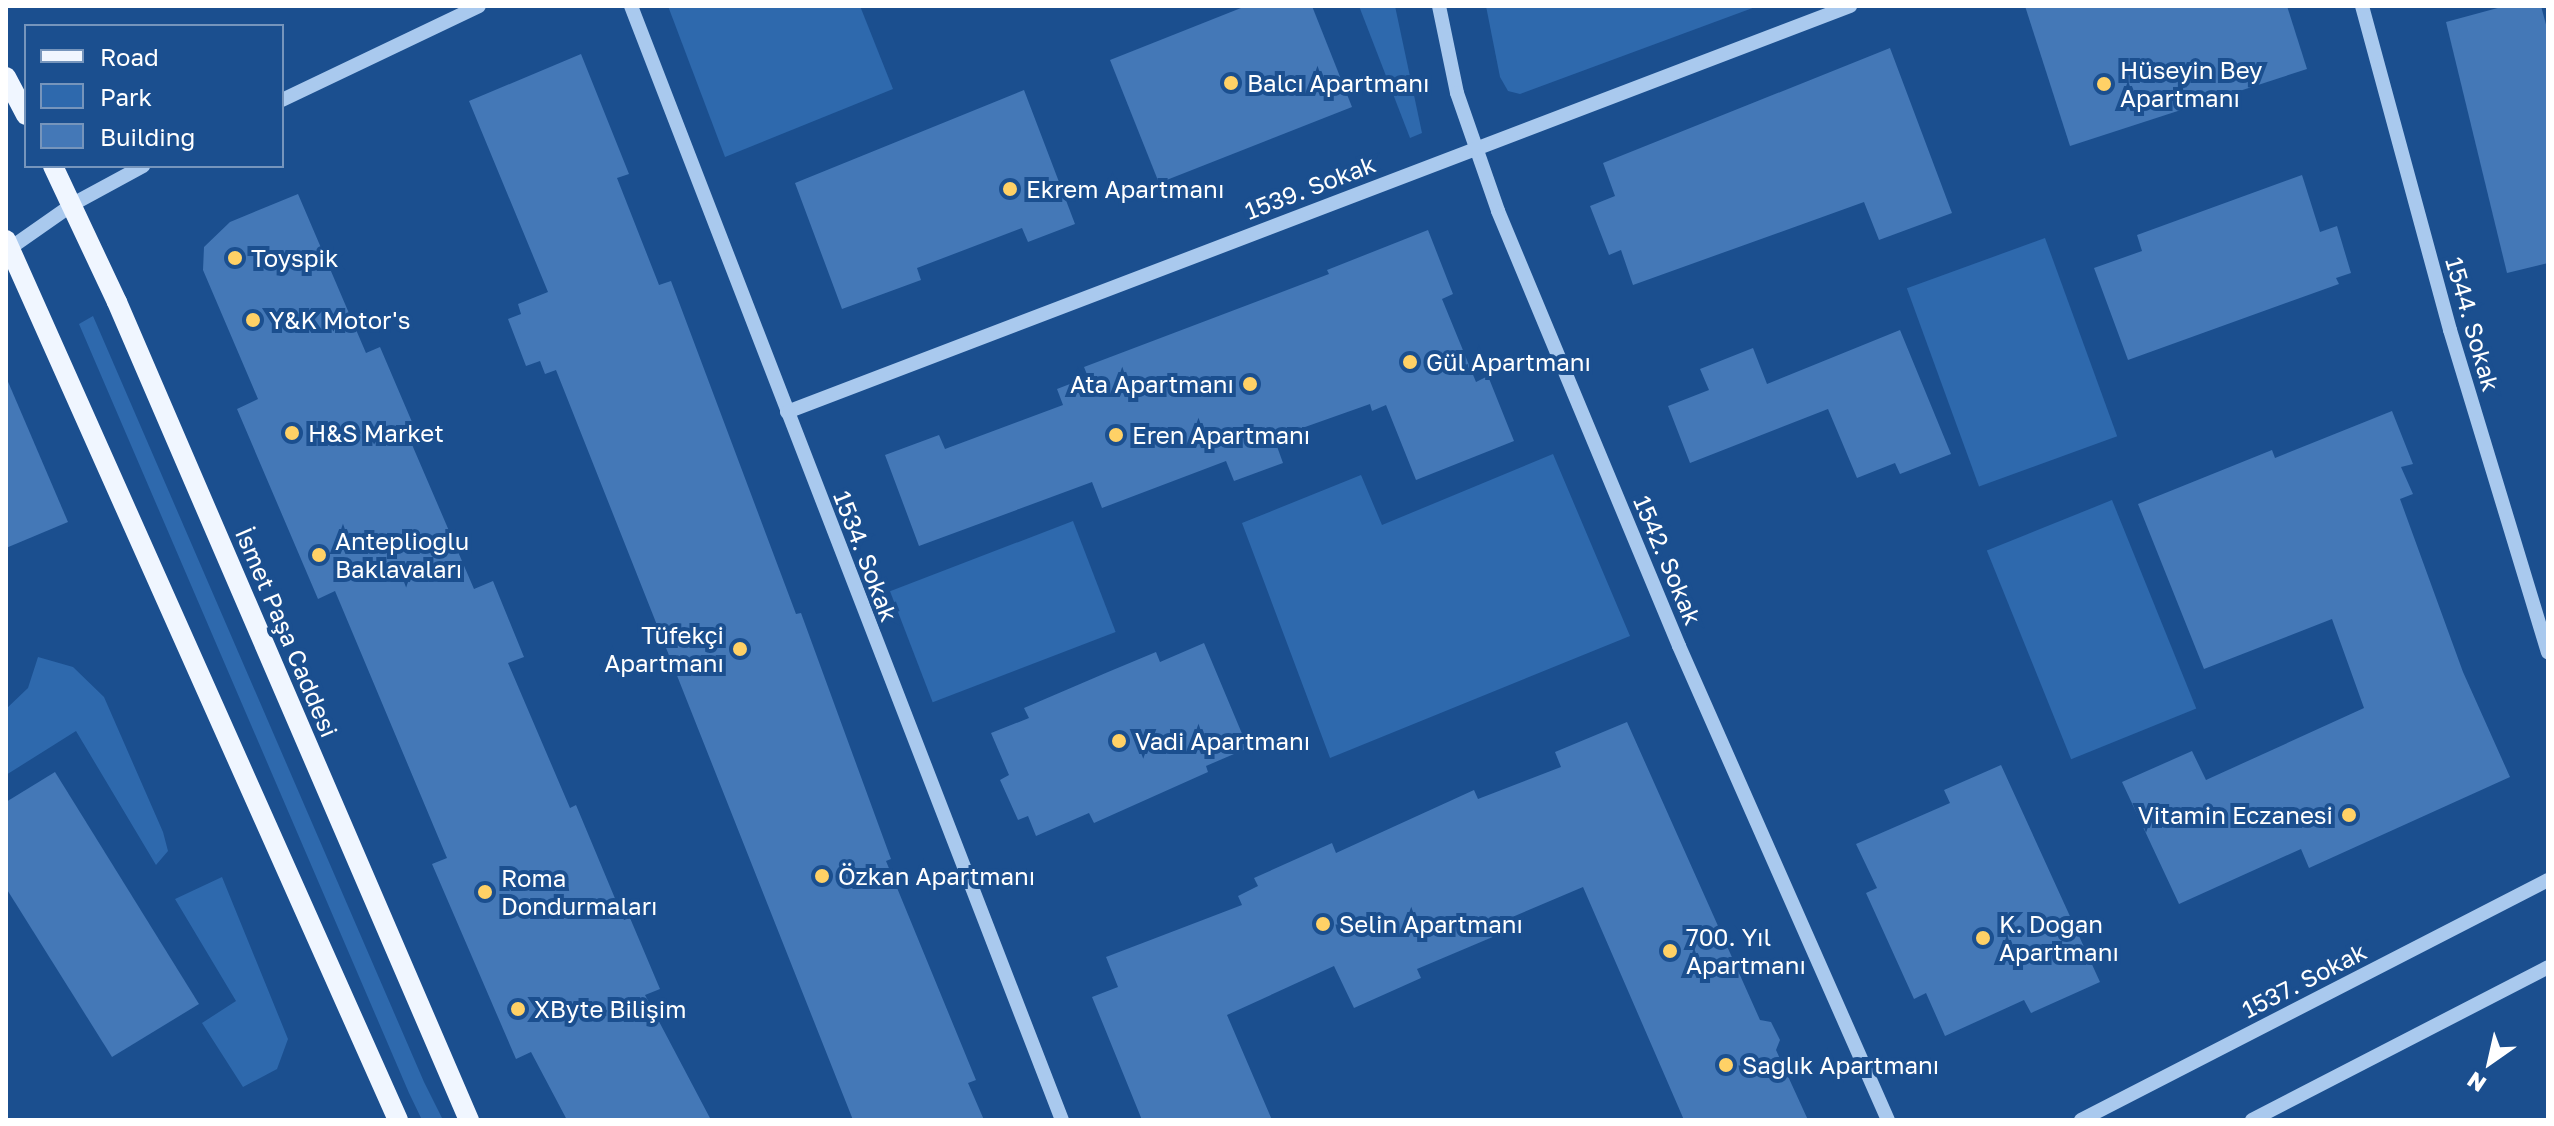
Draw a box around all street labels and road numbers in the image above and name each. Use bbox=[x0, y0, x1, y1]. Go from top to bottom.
street label: 1539. Sokak bbox=[1241, 149, 1379, 225]
street label: 1544. Sokak bbox=[2440, 254, 2506, 394]
street label: 1534. Sokak bbox=[828, 487, 904, 625]
street label: 1542. Sokak bbox=[1628, 491, 1708, 629]
street label: İsmet Paşa Caddesi bbox=[230, 523, 344, 741]
street label: 1537. Sokak bbox=[2237, 936, 2371, 1024]

